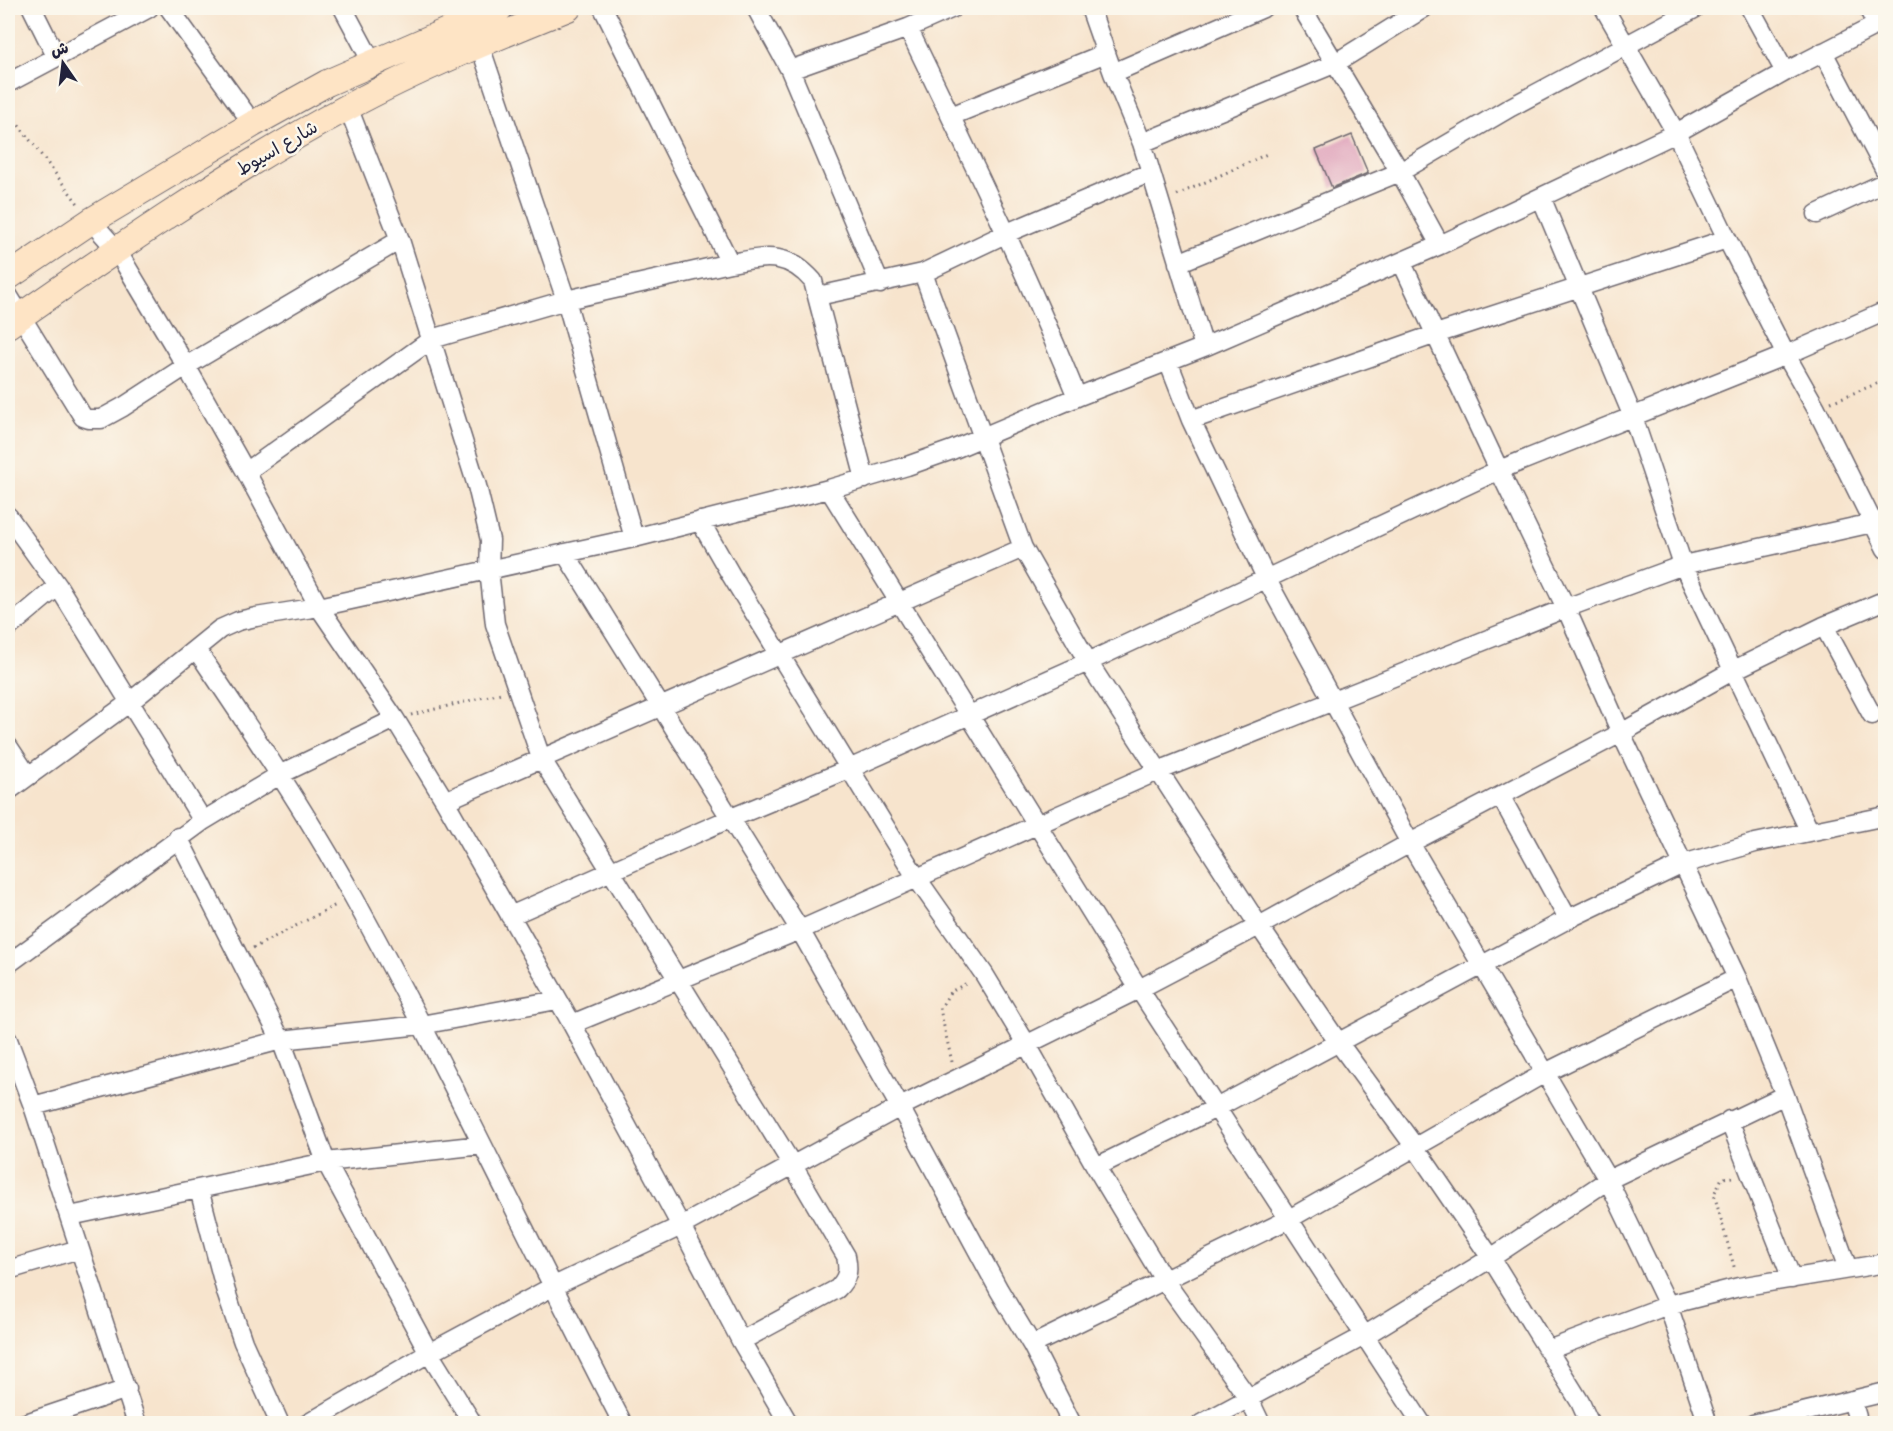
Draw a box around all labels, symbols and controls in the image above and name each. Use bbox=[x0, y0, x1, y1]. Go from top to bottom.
north arrow bbox=[33, 33, 93, 93]
text: ش bbox=[49, 39, 71, 61]
street label: شارع اسيوط bbox=[233, 117, 322, 181]

